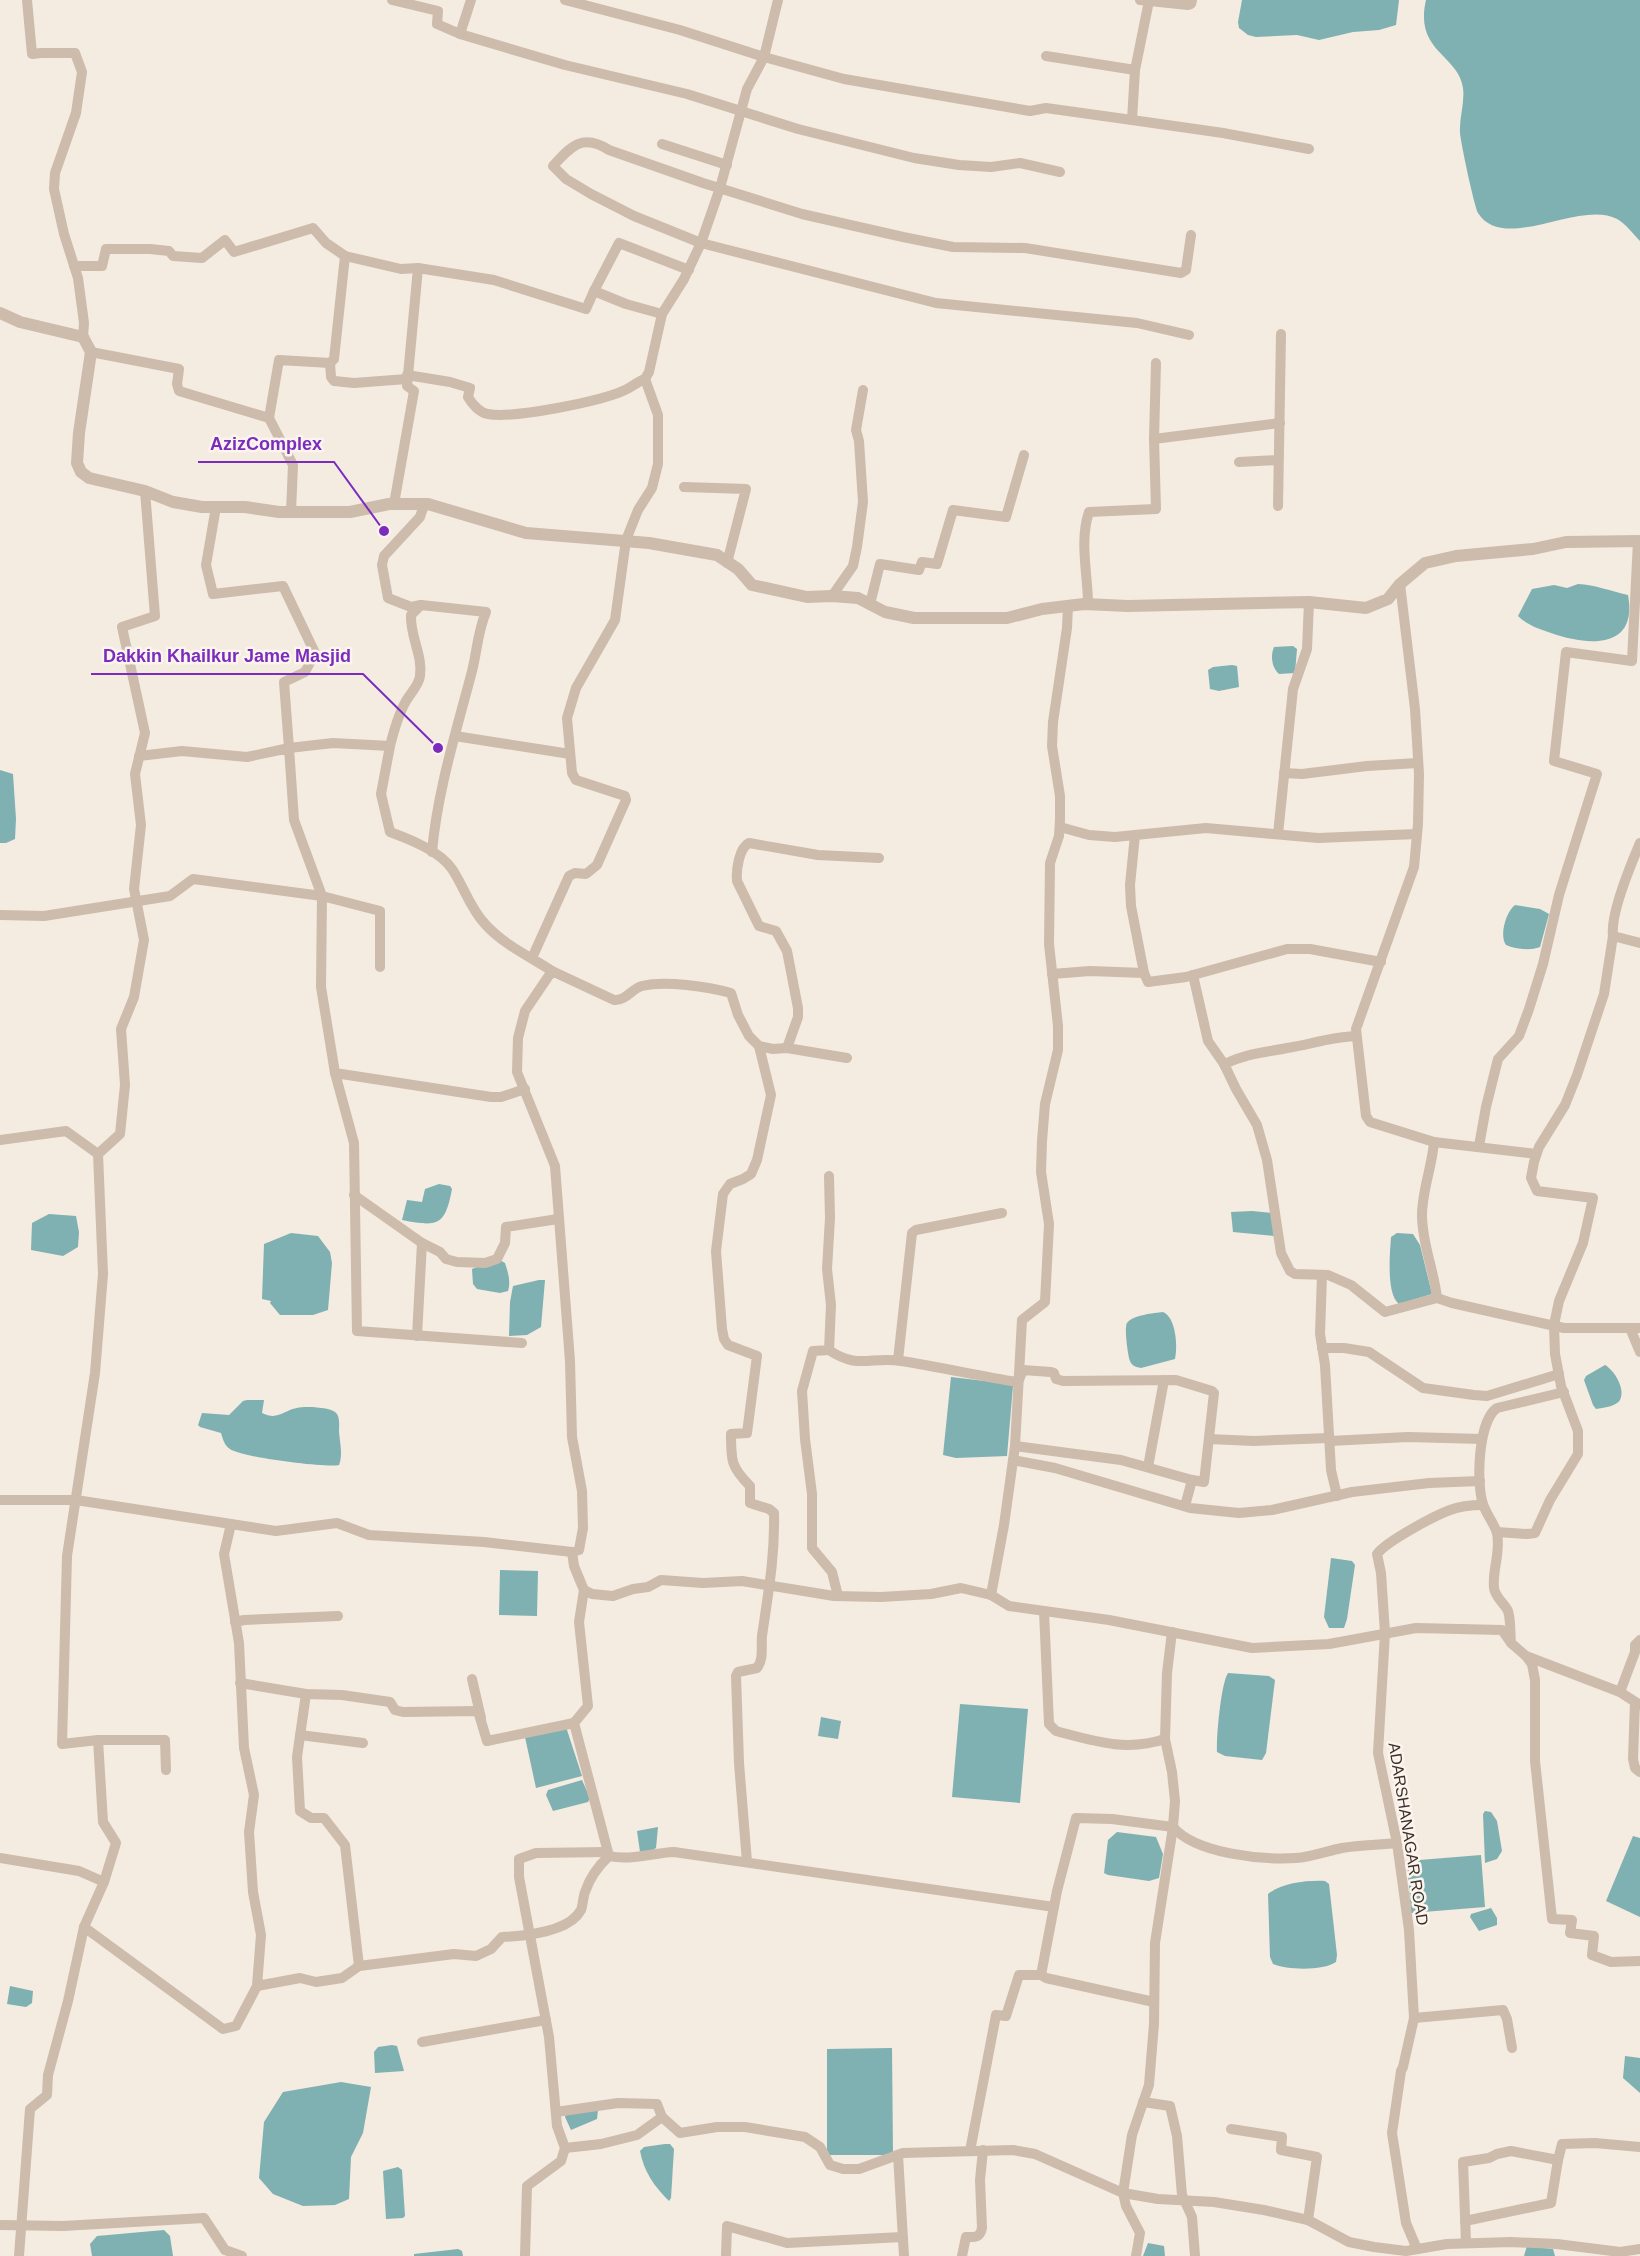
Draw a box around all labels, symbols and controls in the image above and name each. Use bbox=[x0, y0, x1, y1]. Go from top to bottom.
callout: AzizComplex bbox=[198, 426, 334, 462]
text: AzizComplex bbox=[210, 434, 322, 454]
callout: Dakkin Khailkur Jame Masjid bbox=[91, 638, 363, 674]
text: Dakkin Khailkur Jame Masjid bbox=[103, 646, 351, 666]
street label: ADARSHANAGAR ROAD bbox=[1386, 1741, 1431, 1927]

